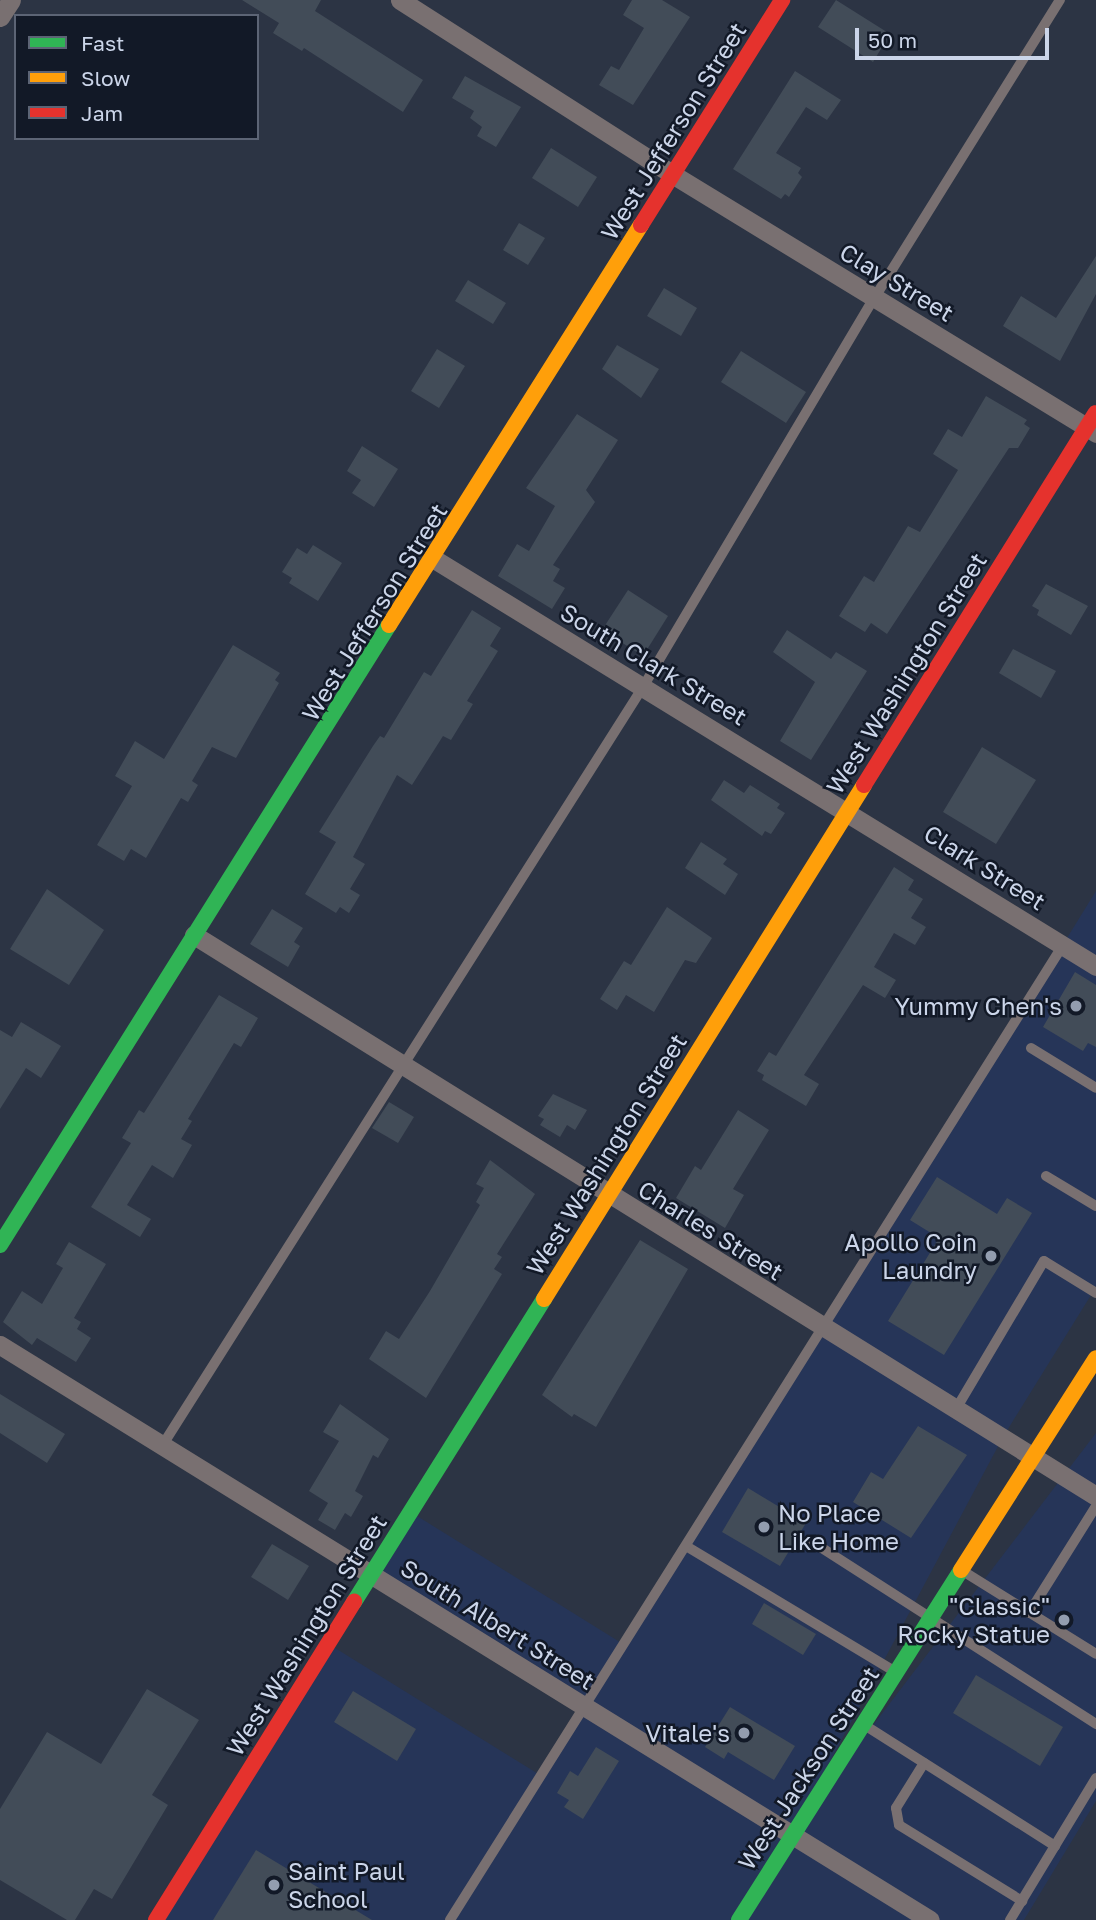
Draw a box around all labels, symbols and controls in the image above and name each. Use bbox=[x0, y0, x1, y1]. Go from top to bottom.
legend bbox=[14, 14, 259, 140]
scale bar bbox=[858, 14, 1052, 58]
street label: West Jefferson Street bbox=[594, 17, 752, 245]
text: 50 m bbox=[868, 27, 917, 53]
text: Fast bbox=[81, 30, 124, 56]
text: Slow bbox=[81, 65, 130, 91]
text: Jam bbox=[81, 100, 123, 126]
street label: Clay Street bbox=[835, 237, 959, 327]
street label: West Jefferson Street bbox=[295, 498, 453, 726]
street label: West Washington Street bbox=[820, 547, 992, 799]
street label: South Clark Street bbox=[556, 597, 752, 731]
street label: Clark Street bbox=[919, 818, 1051, 916]
place label: Yummy Chen's bbox=[895, 992, 1062, 1020]
marker: Yummy Chen's bbox=[1068, 998, 1084, 1014]
street label: West Washington Street bbox=[520, 1028, 692, 1280]
street label: Charles Street bbox=[633, 1174, 789, 1286]
place label: Apollo Coin Laundry bbox=[844, 1228, 977, 1284]
marker: Apollo Coin Laundry bbox=[983, 1248, 999, 1264]
place label: No Place Like Home bbox=[778, 1499, 899, 1555]
street label: West Washington Street bbox=[220, 1509, 392, 1761]
marker: No Place Like Home bbox=[756, 1519, 772, 1535]
street label: South Albert Street bbox=[396, 1553, 600, 1695]
place label: "Classic" Rocky Statue bbox=[897, 1592, 1050, 1648]
marker: "Classic" Rocky Statue bbox=[1056, 1612, 1072, 1628]
street label: West Jackson Street bbox=[731, 1661, 885, 1875]
place label: Vitale's bbox=[645, 1719, 730, 1747]
marker: Vitale's bbox=[736, 1725, 752, 1741]
place label: Saint Paul School bbox=[288, 1857, 405, 1913]
marker: Saint Paul School bbox=[266, 1877, 282, 1893]

